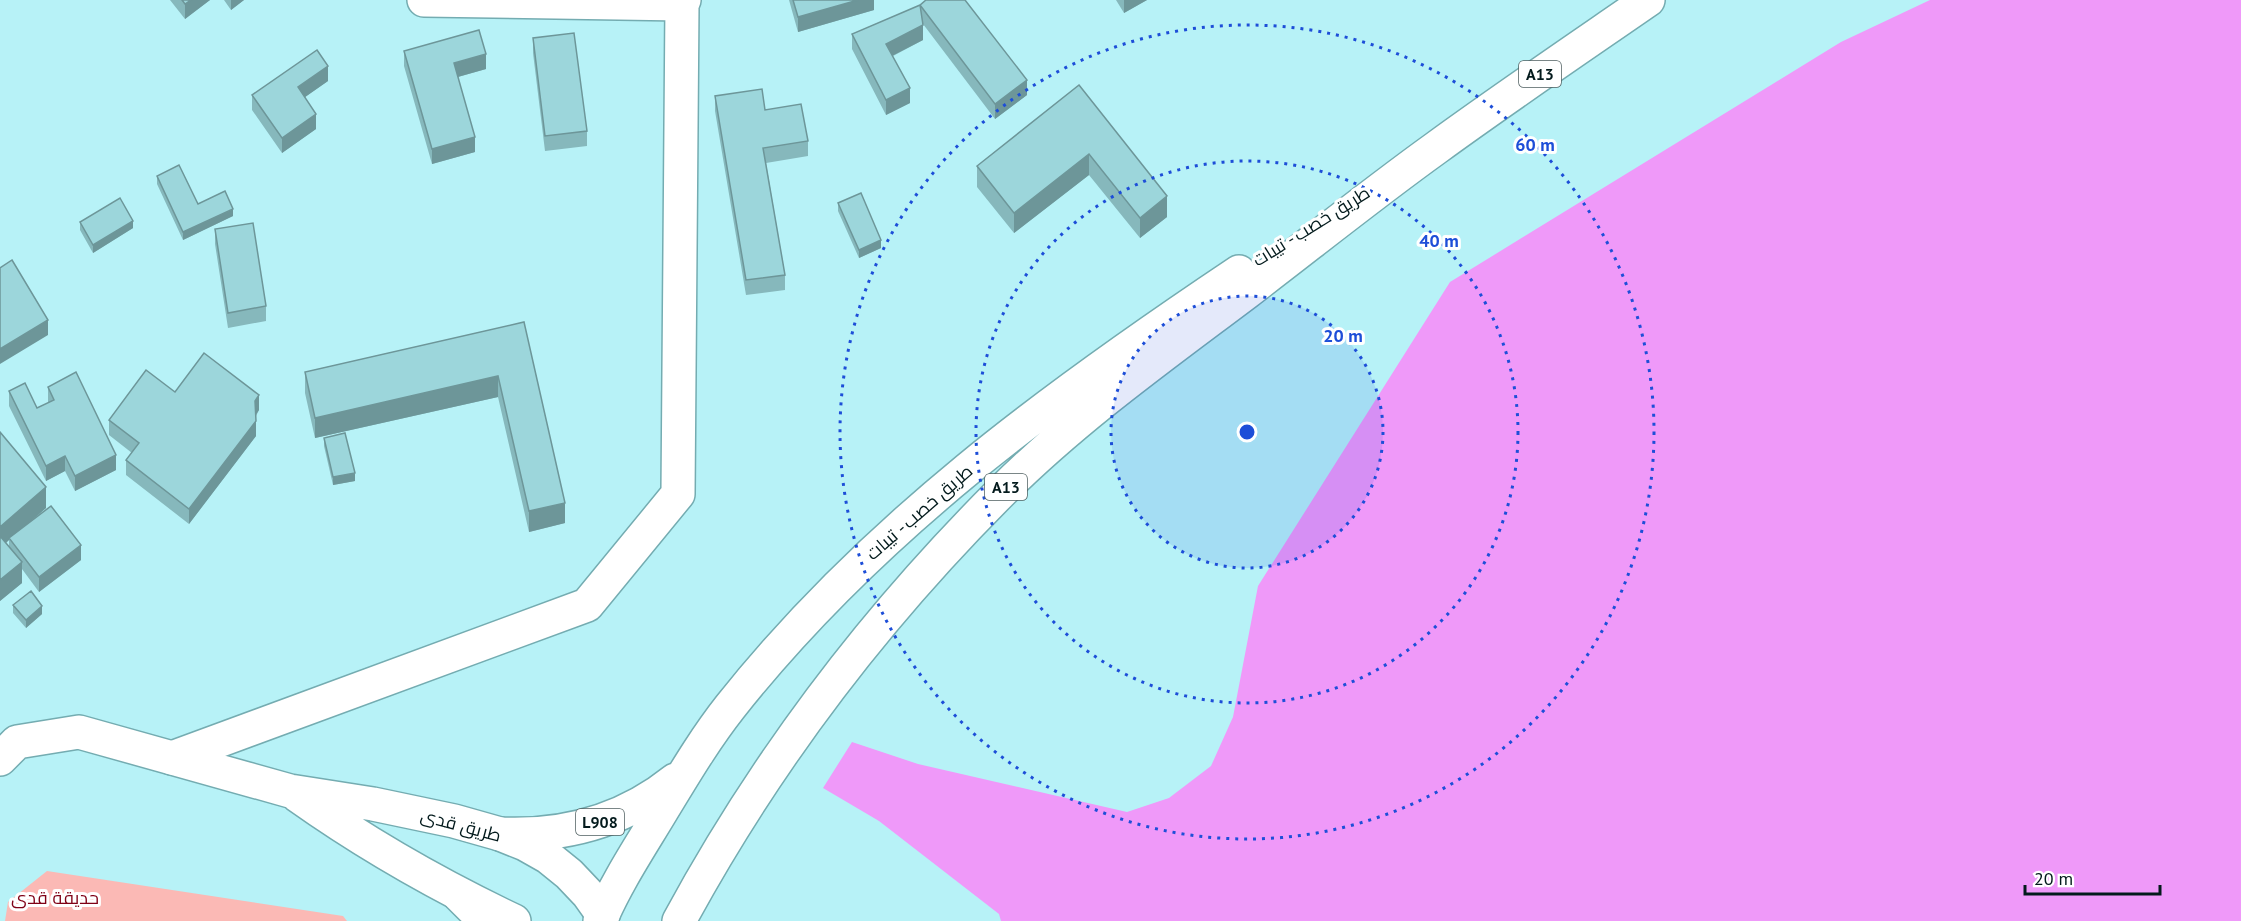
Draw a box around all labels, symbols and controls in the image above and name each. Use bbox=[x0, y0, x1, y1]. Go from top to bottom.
road number: A13 bbox=[1519, 61, 1561, 87]
text: 60 m bbox=[1515, 133, 1555, 156]
street label: طريق خصب - تيبات bbox=[1248, 181, 1374, 272]
text: 40 m bbox=[1419, 229, 1459, 252]
text: 20 m bbox=[1323, 324, 1363, 347]
centre of rings bbox=[1237, 422, 1257, 442]
street label: طريق خصب - تيبات bbox=[861, 459, 978, 565]
road number: A13 bbox=[985, 474, 1027, 500]
street label: طريق قدى bbox=[418, 803, 504, 848]
road number: L908 bbox=[576, 809, 624, 835]
scale bar bbox=[2025, 858, 2160, 896]
text: 20 m bbox=[2034, 867, 2073, 890]
park label: حديقة قدى bbox=[11, 886, 99, 909]

